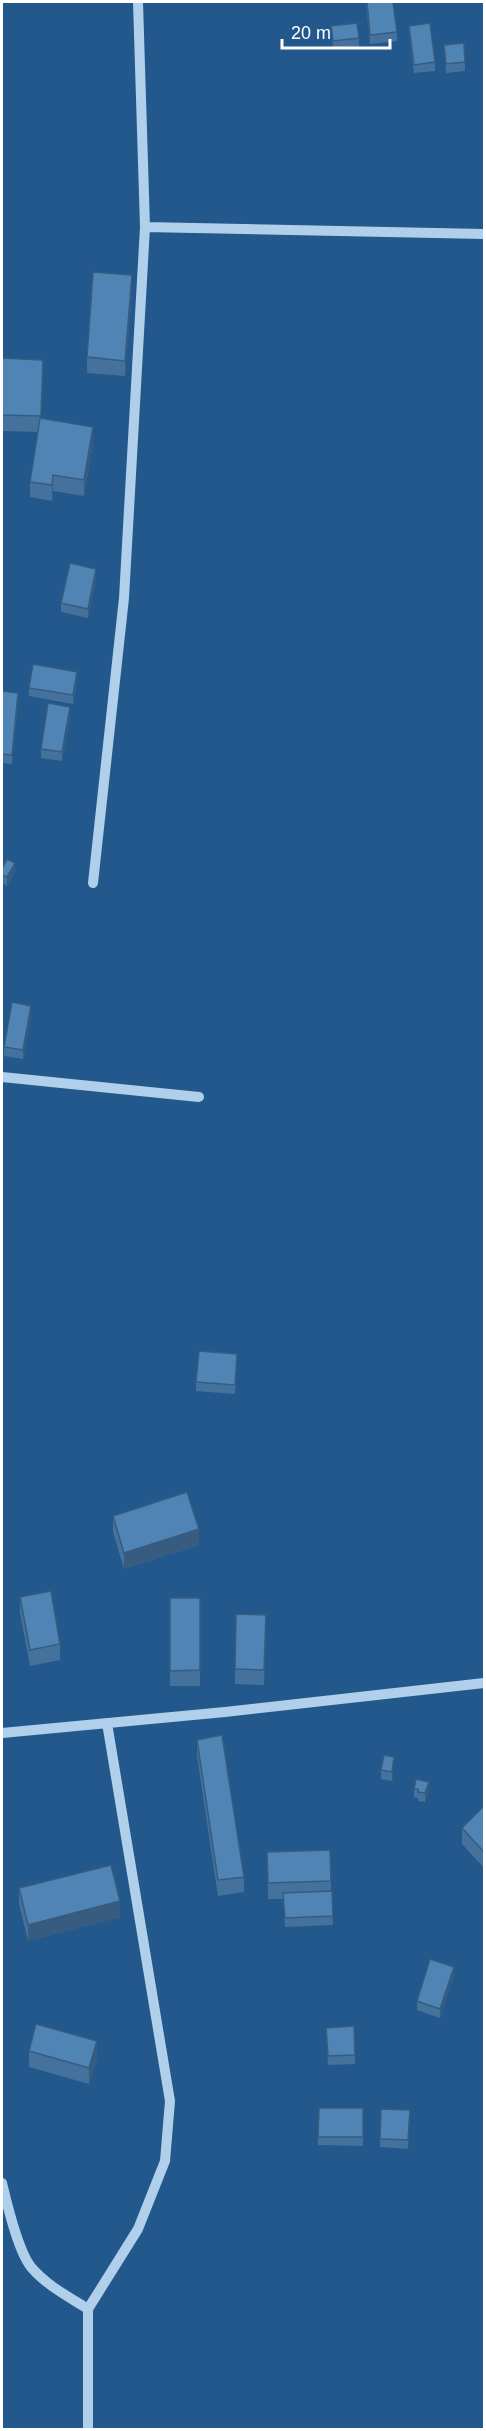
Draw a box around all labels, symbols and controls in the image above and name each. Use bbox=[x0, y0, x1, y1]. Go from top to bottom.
scale bar bbox=[282, 12, 390, 50]
text: 20 m bbox=[291, 23, 331, 43]

